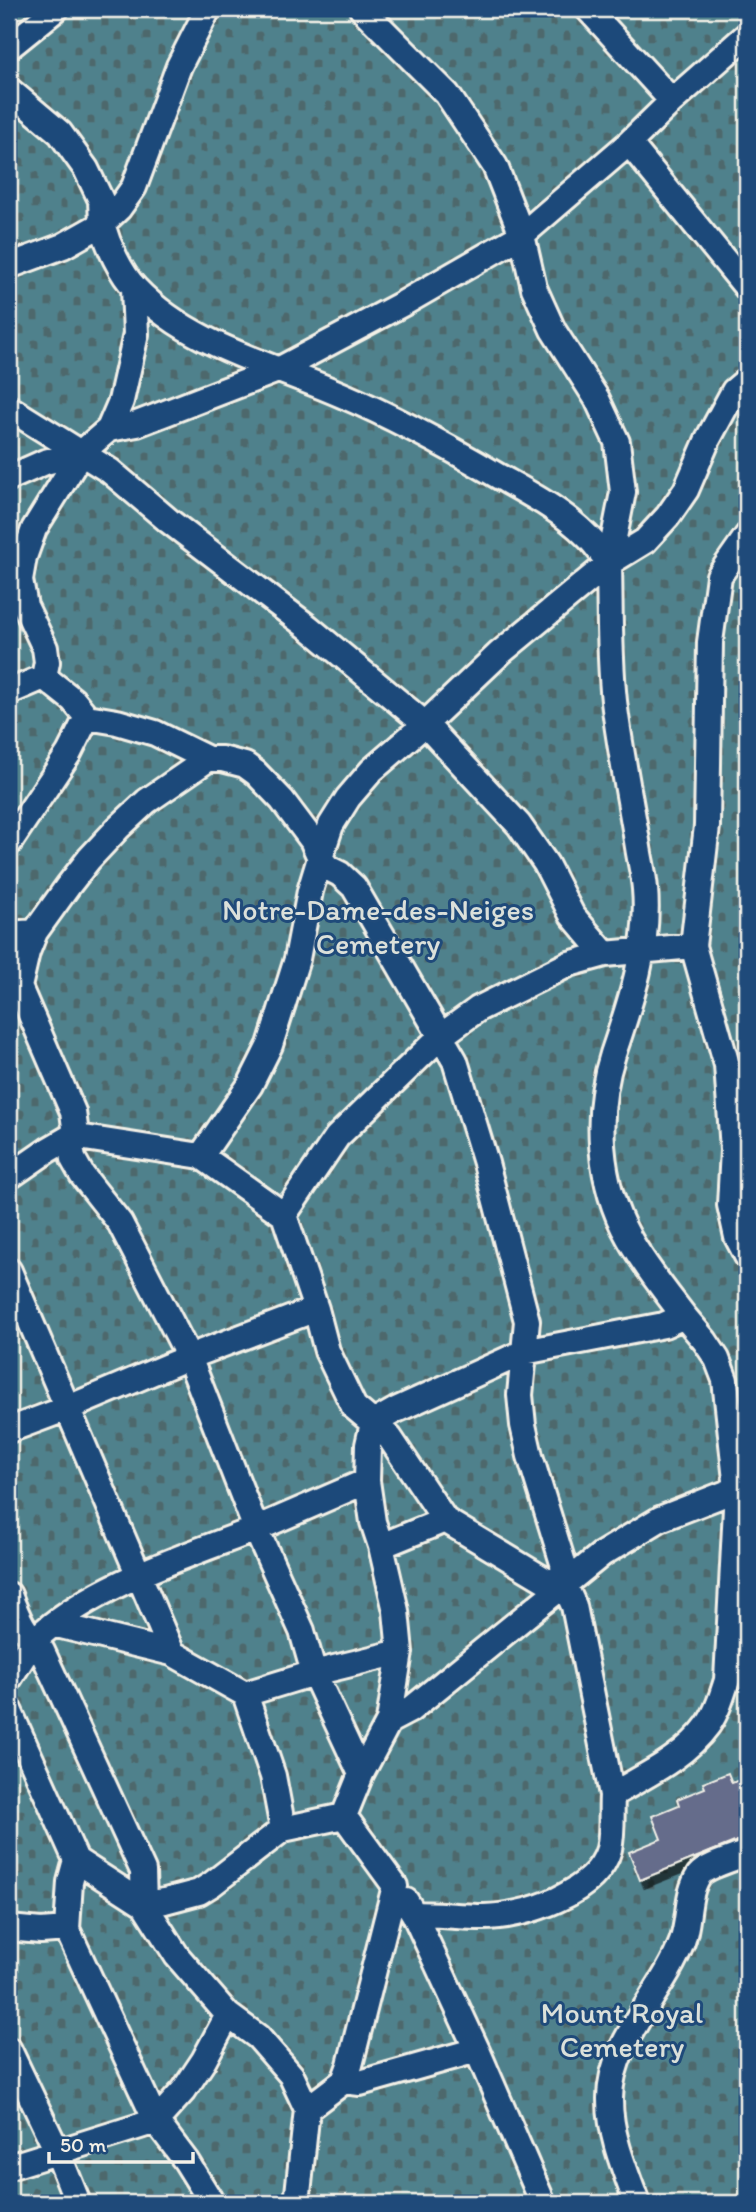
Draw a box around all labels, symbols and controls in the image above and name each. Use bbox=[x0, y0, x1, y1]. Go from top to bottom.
park label: Notre-Dame-des-Neiges Cemetery bbox=[222, 891, 534, 962]
park label: Mount Royal Cemetery bbox=[541, 1994, 704, 2065]
scale bar bbox=[49, 2121, 192, 2165]
text: 50 m bbox=[60, 2132, 107, 2157]

